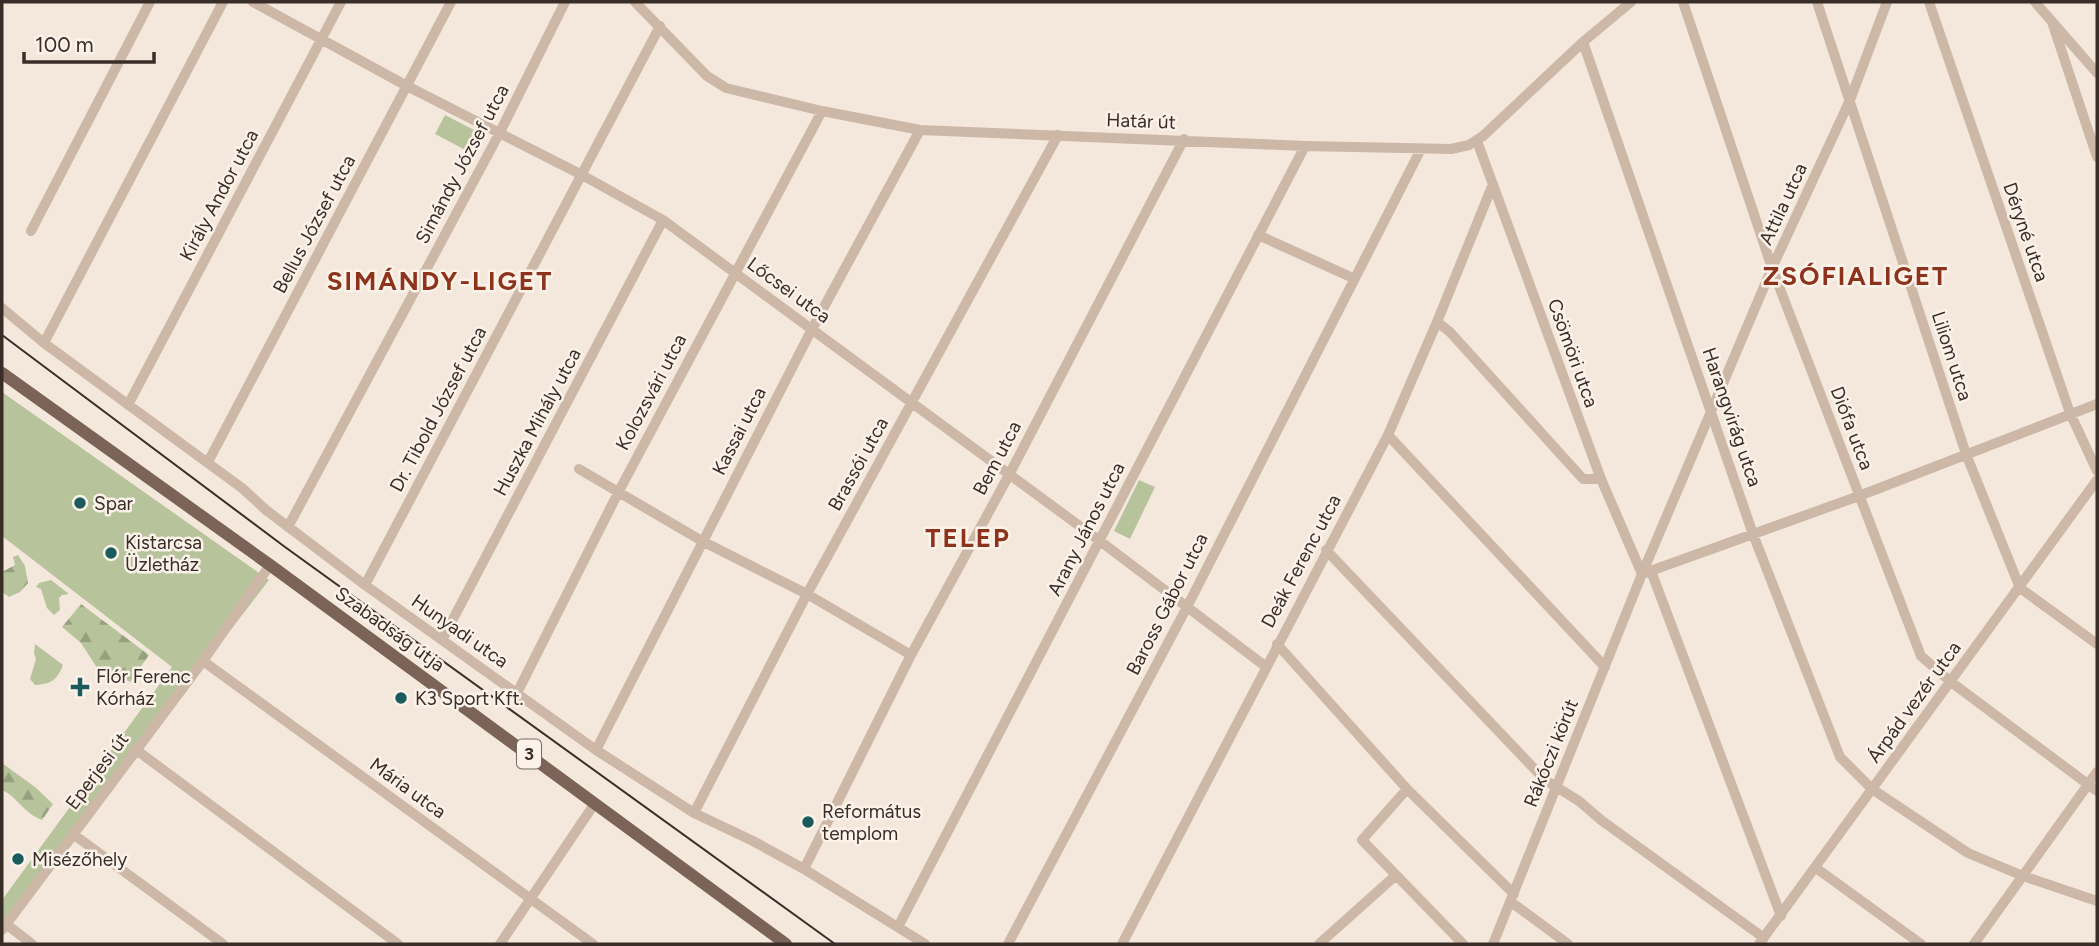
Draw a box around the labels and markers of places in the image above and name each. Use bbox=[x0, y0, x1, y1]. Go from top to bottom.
place label: Spar bbox=[94, 492, 134, 515]
marker: Spar bbox=[72, 495, 88, 511]
place label: Kistarcsa Üzletház bbox=[125, 531, 202, 576]
marker: Kistarcsa Üzletház bbox=[103, 545, 119, 561]
place label: Flór Ferenc Kórház bbox=[96, 665, 191, 710]
marker: Flór Ferenc Kórház bbox=[70, 677, 90, 697]
place label: K3 Sport Kft. bbox=[415, 687, 524, 710]
marker: K3 Sport Kft. bbox=[393, 690, 409, 706]
place label: Református templom bbox=[822, 800, 921, 845]
marker: Református templom bbox=[800, 814, 816, 830]
place label: Misézőhely bbox=[32, 848, 127, 871]
marker: Misézőhely bbox=[10, 851, 26, 867]

